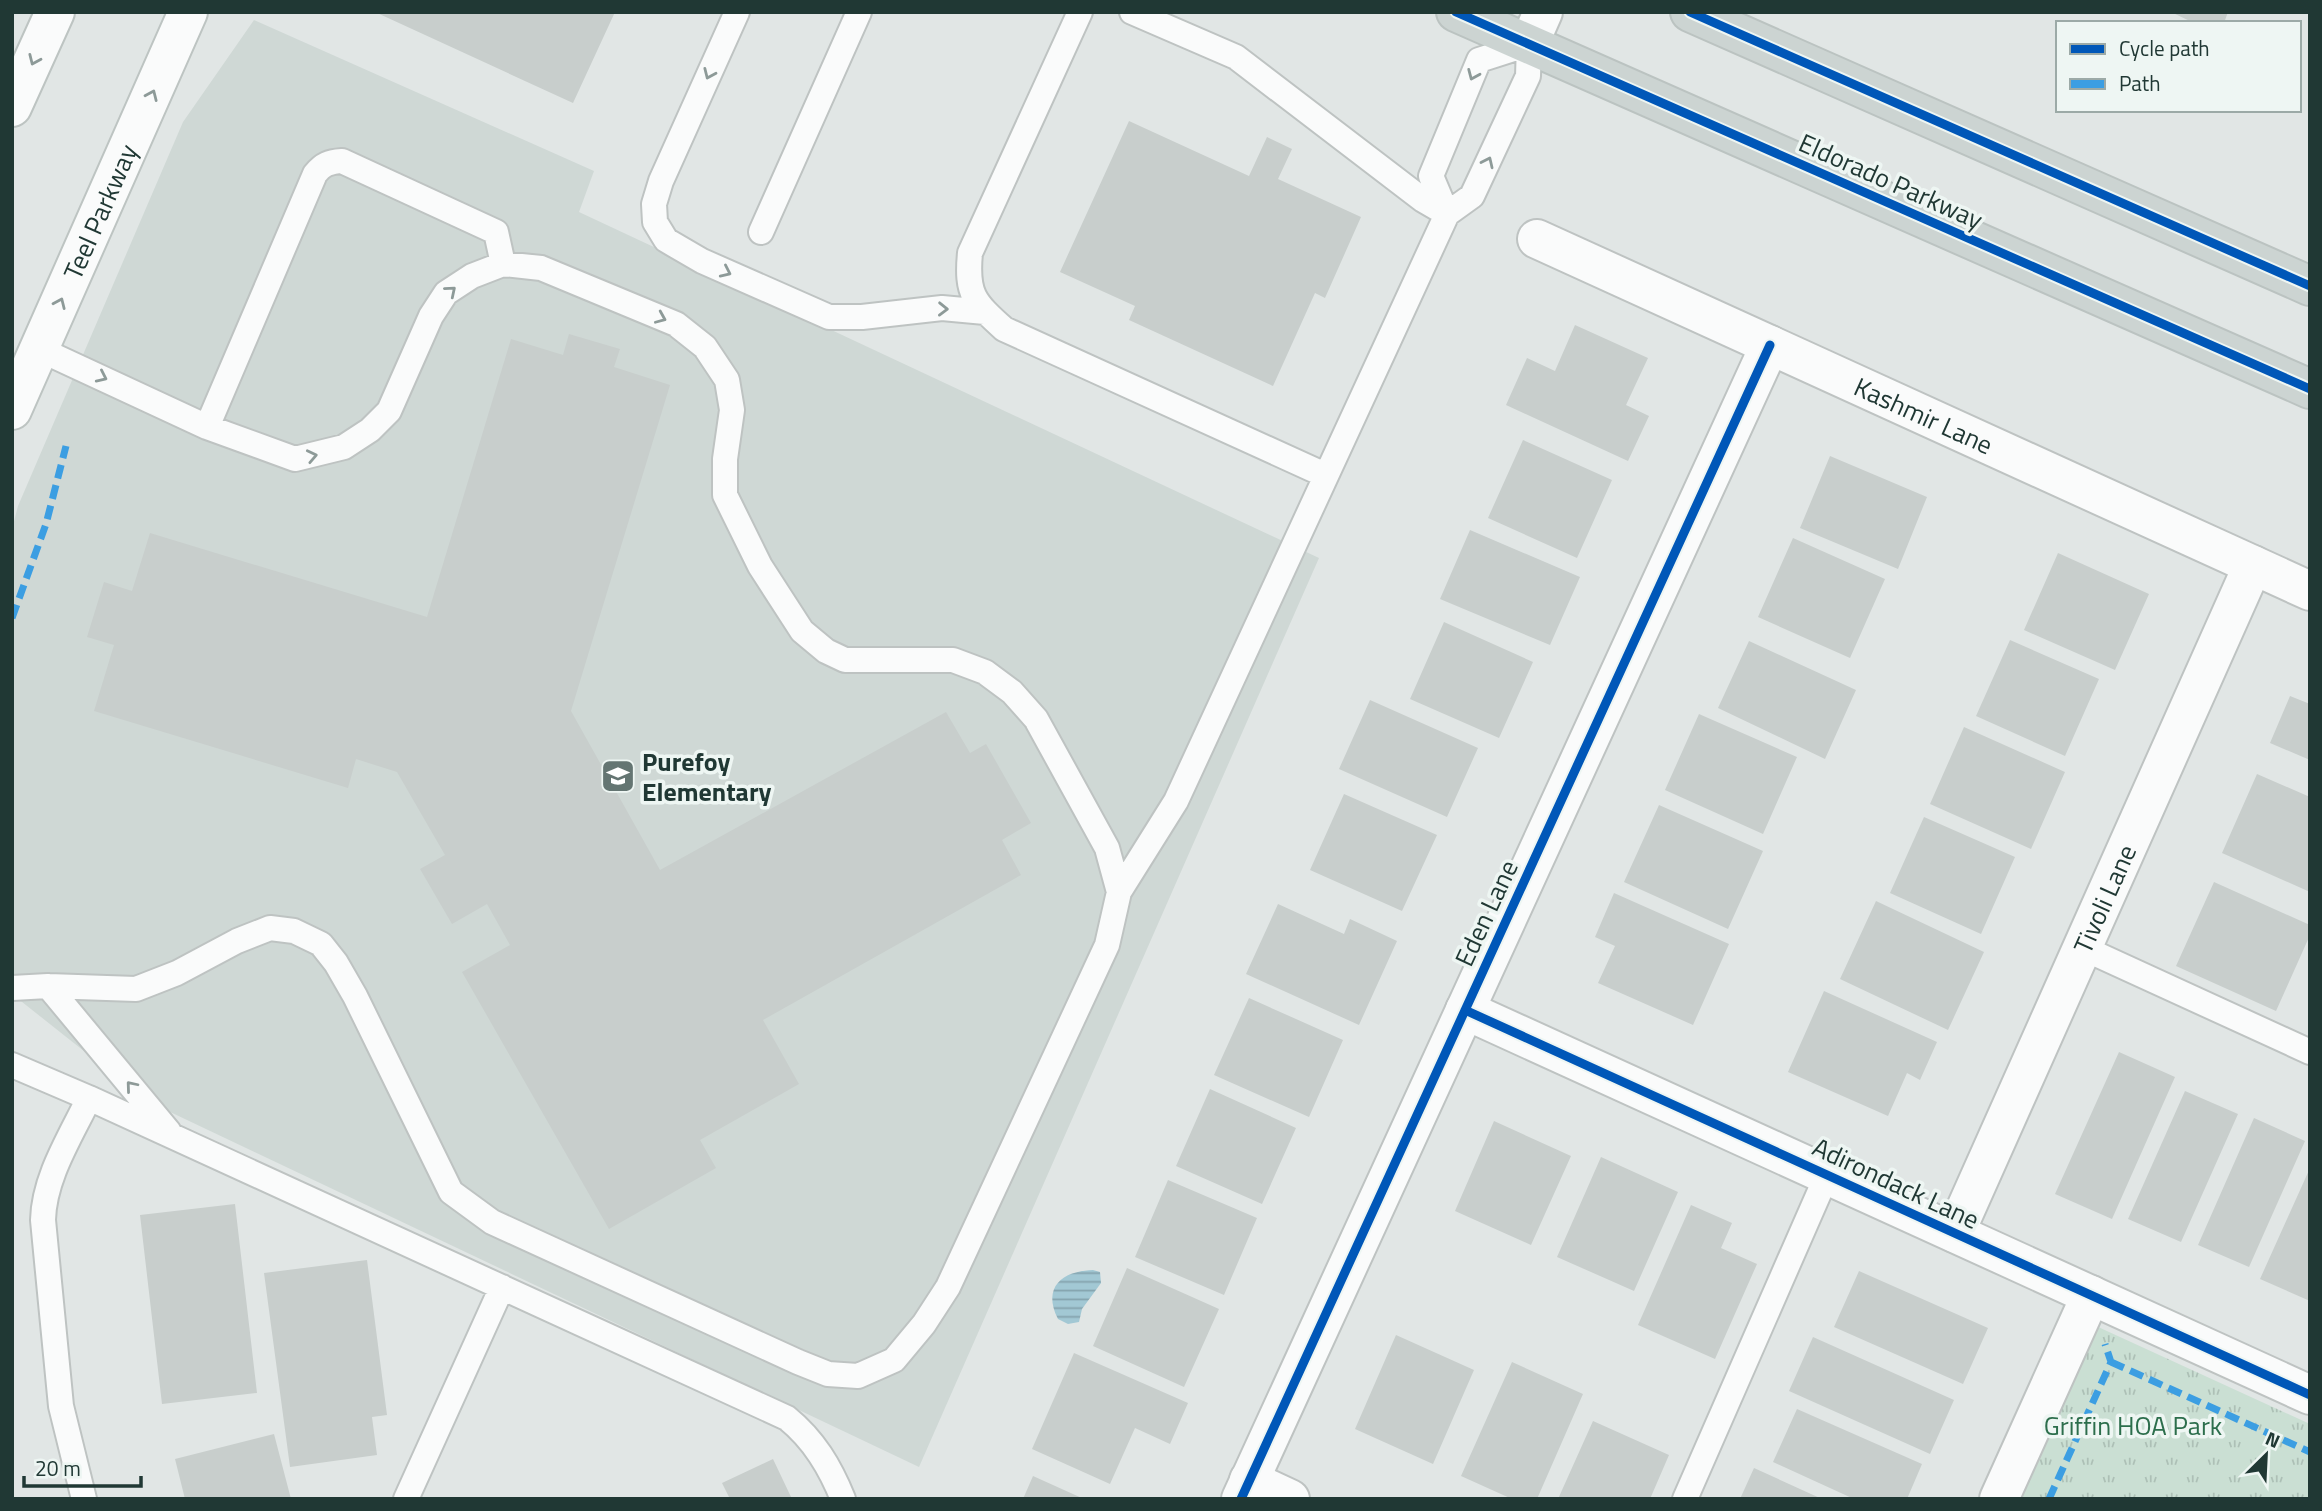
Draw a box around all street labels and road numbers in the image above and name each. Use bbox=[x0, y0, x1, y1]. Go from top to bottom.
street label: Eldorado Parkway bbox=[1793, 123, 1989, 239]
street label: Teel Parkway bbox=[53, 138, 147, 285]
street label: Kashmir Lane bbox=[1848, 367, 2000, 464]
street label: Tivoli Lane bbox=[2063, 838, 2145, 959]
street label: Eden Lane bbox=[1444, 853, 1528, 973]
street label: Adirondack Lane bbox=[1806, 1127, 1986, 1239]

